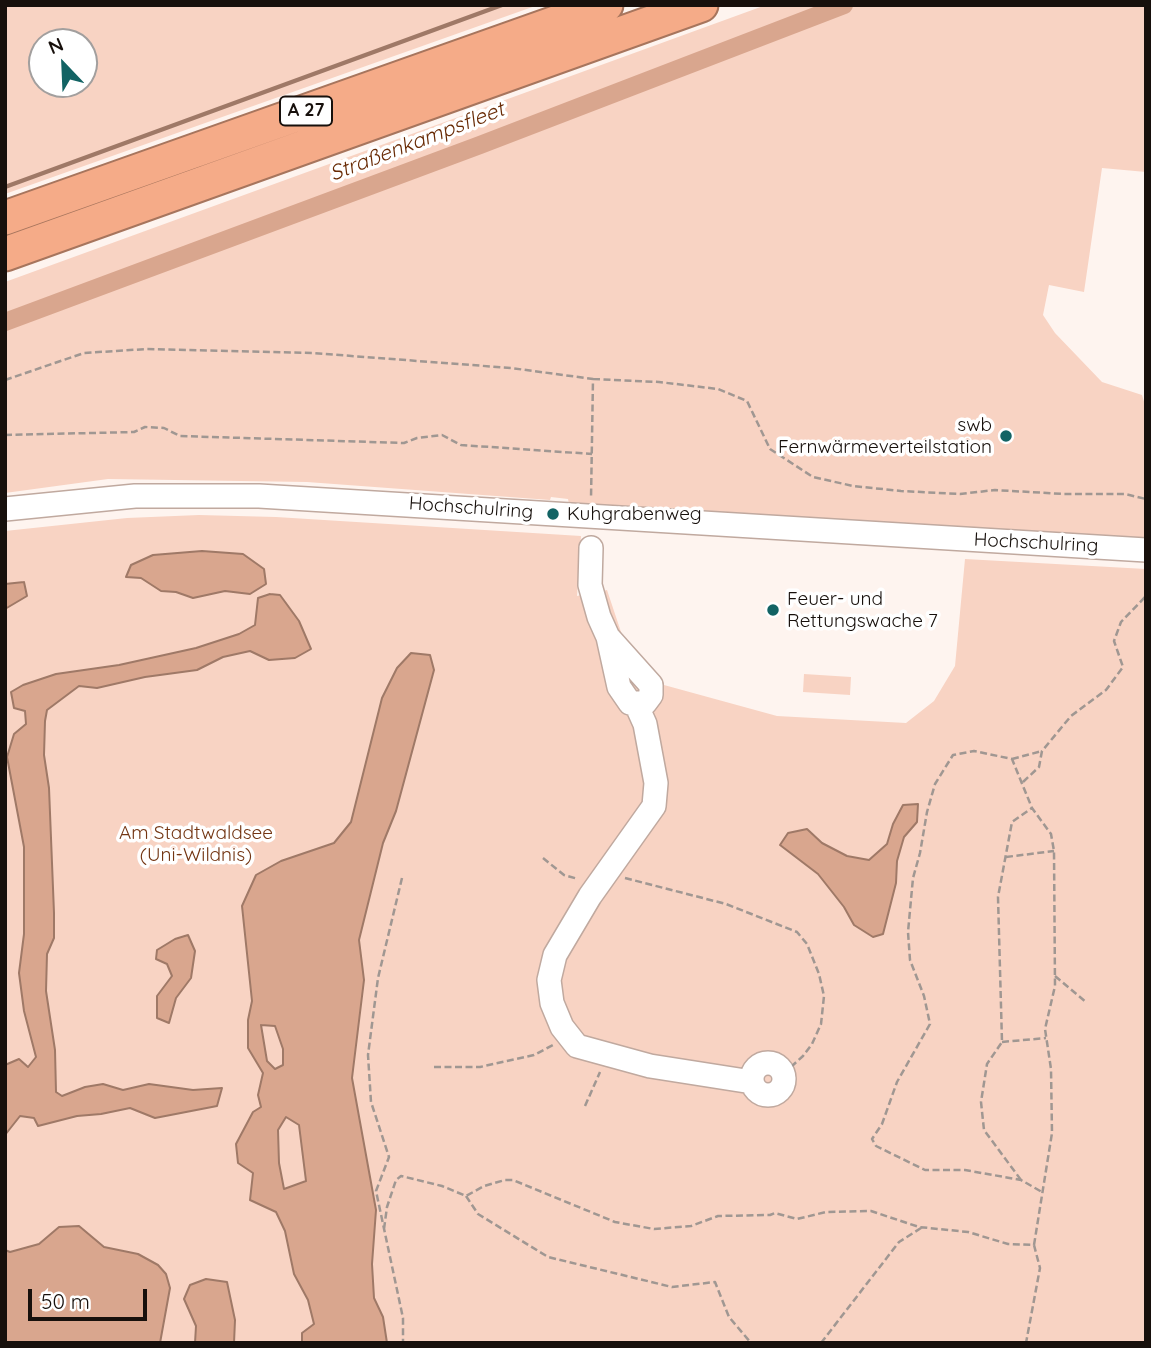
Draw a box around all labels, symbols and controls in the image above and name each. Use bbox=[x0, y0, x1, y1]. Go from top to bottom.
north arrow bbox=[28, 28, 98, 98]
text: N bbox=[44, 32, 67, 59]
road number: A 27 bbox=[280, 96, 332, 126]
water label: Straßenkampsfleet bbox=[326, 97, 508, 187]
place label: swb Fernwärmeverteilstation bbox=[778, 414, 992, 458]
marker: swb Fernwärmeverteilstation bbox=[998, 428, 1014, 444]
street label: Hochschulring bbox=[408, 492, 534, 524]
place label: Kuhgrabenweg bbox=[567, 503, 702, 525]
marker: Kuhgrabenweg bbox=[545, 506, 561, 522]
street label: Hochschulring bbox=[973, 528, 1099, 558]
place label: Feuer- und Rettungswache 7 bbox=[787, 588, 938, 632]
marker: Feuer- und Rettungswache 7 bbox=[765, 602, 781, 618]
park label: Am Stadtwaldsee (Uni-Wildnis) bbox=[119, 822, 273, 866]
scale bar bbox=[32, 1274, 150, 1318]
text: 50 m bbox=[41, 1288, 90, 1314]

